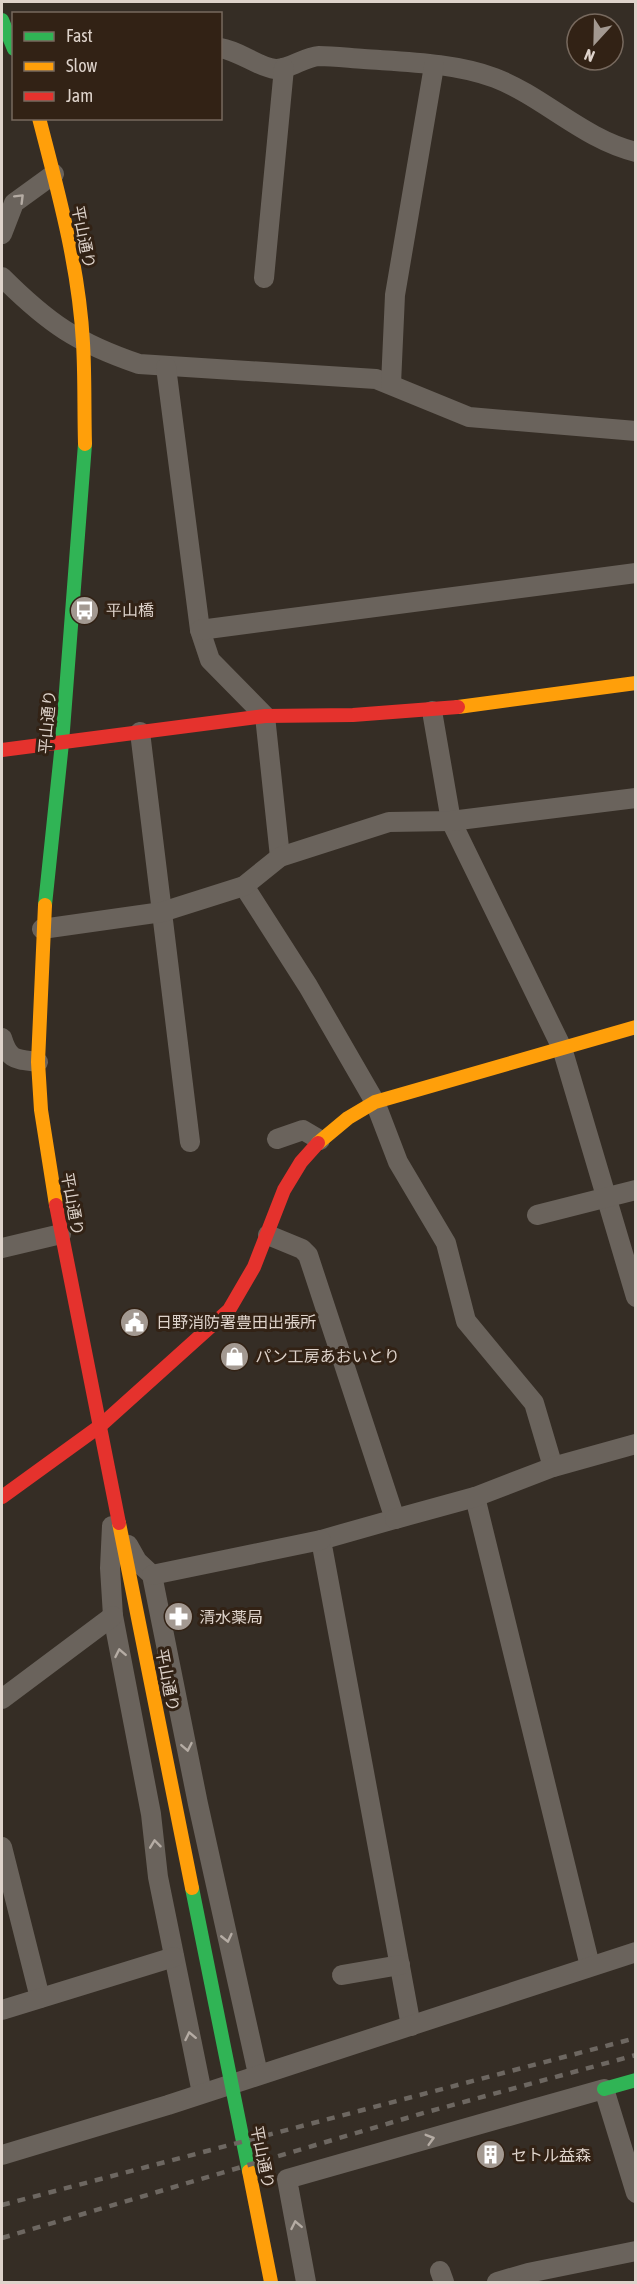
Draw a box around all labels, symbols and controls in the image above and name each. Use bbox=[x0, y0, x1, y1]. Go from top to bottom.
legend bbox=[12, 12, 222, 120]
north arrow bbox=[565, 12, 625, 72]
text: Fast bbox=[66, 25, 93, 46]
text: N bbox=[582, 46, 597, 66]
text: Slow bbox=[66, 55, 97, 76]
text: Jam bbox=[66, 85, 93, 106]
one-way arrow bbox=[13, 195, 24, 206]
street label: 平山通り bbox=[69, 204, 99, 270]
bus stop icon: 平山橋 bbox=[69, 594, 101, 626]
place label: 平山橋 bbox=[106, 601, 154, 619]
street label: 平山通り bbox=[35, 689, 59, 755]
street label: 平山通り bbox=[59, 1171, 87, 1237]
public building icon: 日野消防署豊田出張所 bbox=[119, 1306, 151, 1338]
place label: 日野消防署豊田出張所 bbox=[156, 1313, 316, 1331]
shop icon: パン工房あおいとり bbox=[218, 1340, 250, 1372]
place label: パン工房あおいとり bbox=[255, 1347, 400, 1365]
pharmacy icon: 清水薬局 bbox=[162, 1601, 194, 1633]
place label: 清水薬局 bbox=[199, 1608, 263, 1626]
street label: 平山通り bbox=[153, 1647, 183, 1713]
one-way arrow bbox=[114, 1648, 127, 1658]
one-way arrow bbox=[180, 1742, 193, 1752]
one-way arrow bbox=[149, 1840, 161, 1849]
one-way arrow bbox=[220, 1933, 233, 1943]
one-way arrow bbox=[184, 2031, 197, 2041]
street label: 平山通り bbox=[248, 2124, 278, 2190]
one-way arrow bbox=[424, 2134, 435, 2146]
building icon: セトル益森 bbox=[474, 2139, 506, 2171]
place label: セトル益森 bbox=[511, 2146, 591, 2164]
one-way arrow bbox=[290, 2220, 302, 2230]

